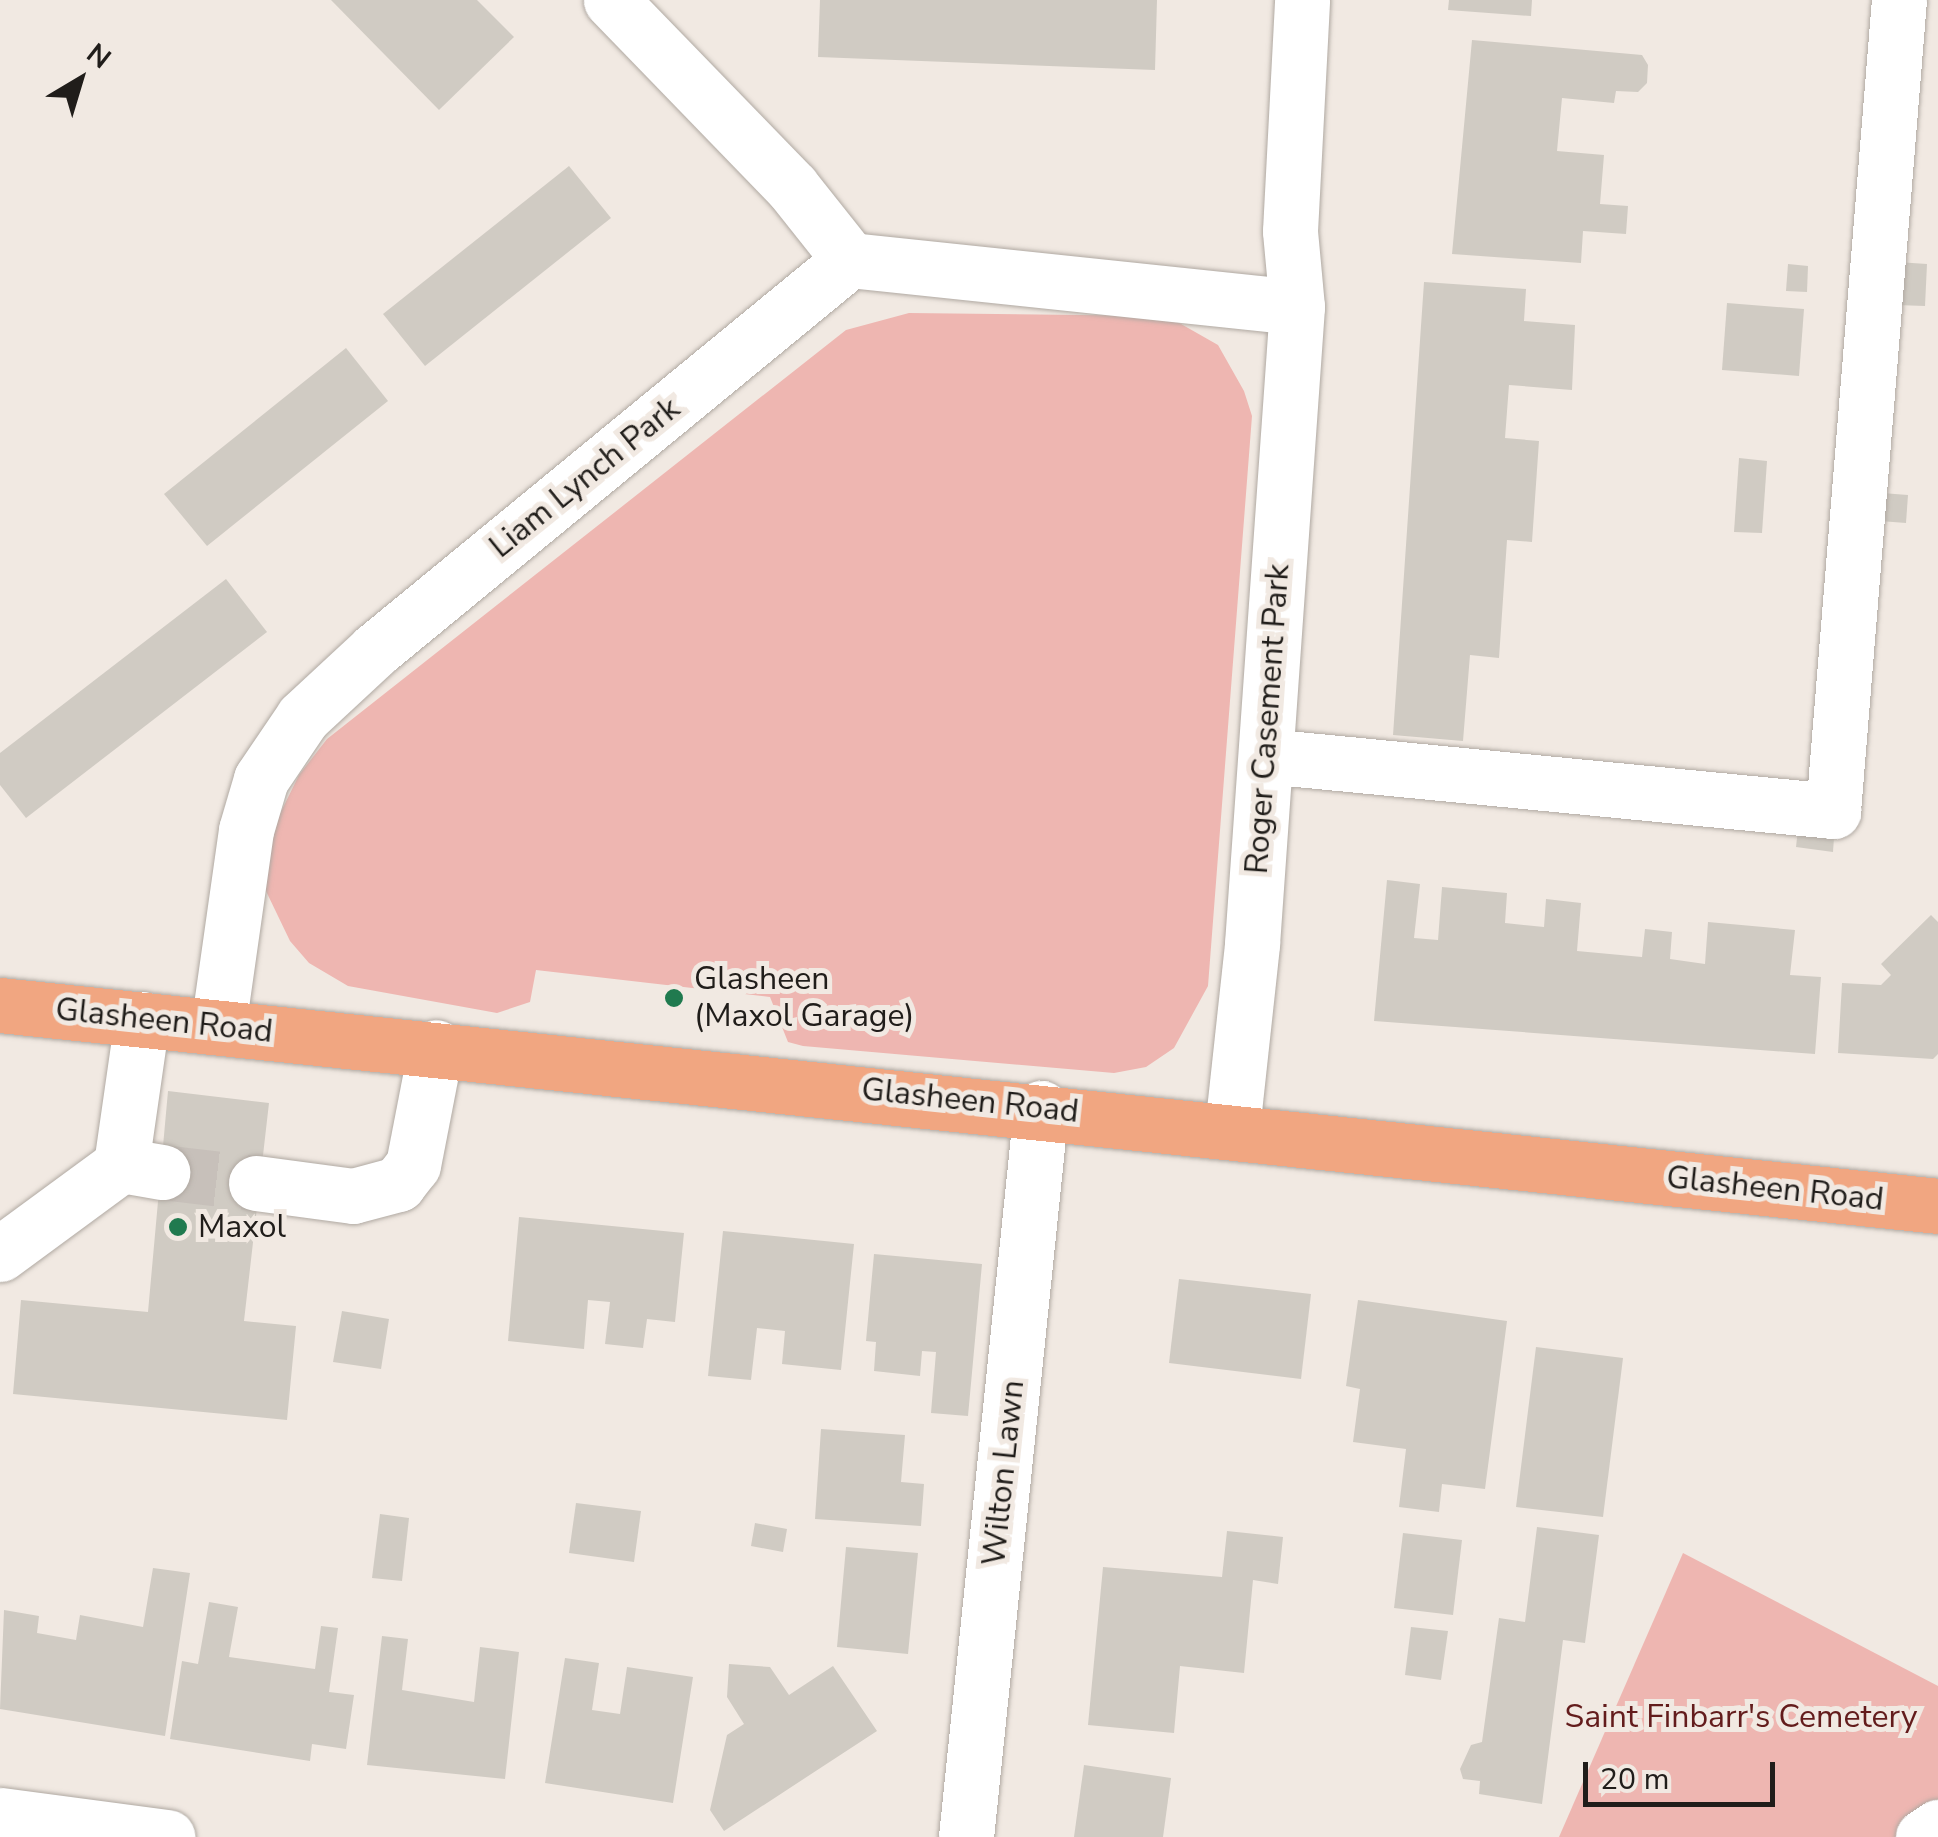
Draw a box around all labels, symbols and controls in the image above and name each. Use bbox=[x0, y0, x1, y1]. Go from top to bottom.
north arrow bbox=[30, 30, 130, 130]
text: N bbox=[79, 35, 118, 78]
street label: Liam Lynch Park bbox=[482, 390, 688, 566]
street label: Roger Casement Park bbox=[1238, 563, 1298, 875]
place label: Glasheen (Maxol Garage) bbox=[694, 961, 914, 1036]
marker: Glasheen (Maxol Garage) bbox=[663, 987, 685, 1009]
street label: Glasheen Road bbox=[54, 991, 274, 1051]
street label: Glasheen Road bbox=[860, 1071, 1080, 1131]
street label: Glasheen Road bbox=[1665, 1159, 1885, 1219]
place label: Maxol bbox=[198, 1208, 286, 1246]
marker: Maxol bbox=[167, 1216, 189, 1238]
street label: Wilton Lawn bbox=[975, 1378, 1033, 1568]
park label: Saint Finbarr's Cemetery bbox=[1565, 1698, 1917, 1736]
scale bar bbox=[1588, 1742, 1780, 1804]
text: 20 m bbox=[1600, 1759, 1669, 1800]

